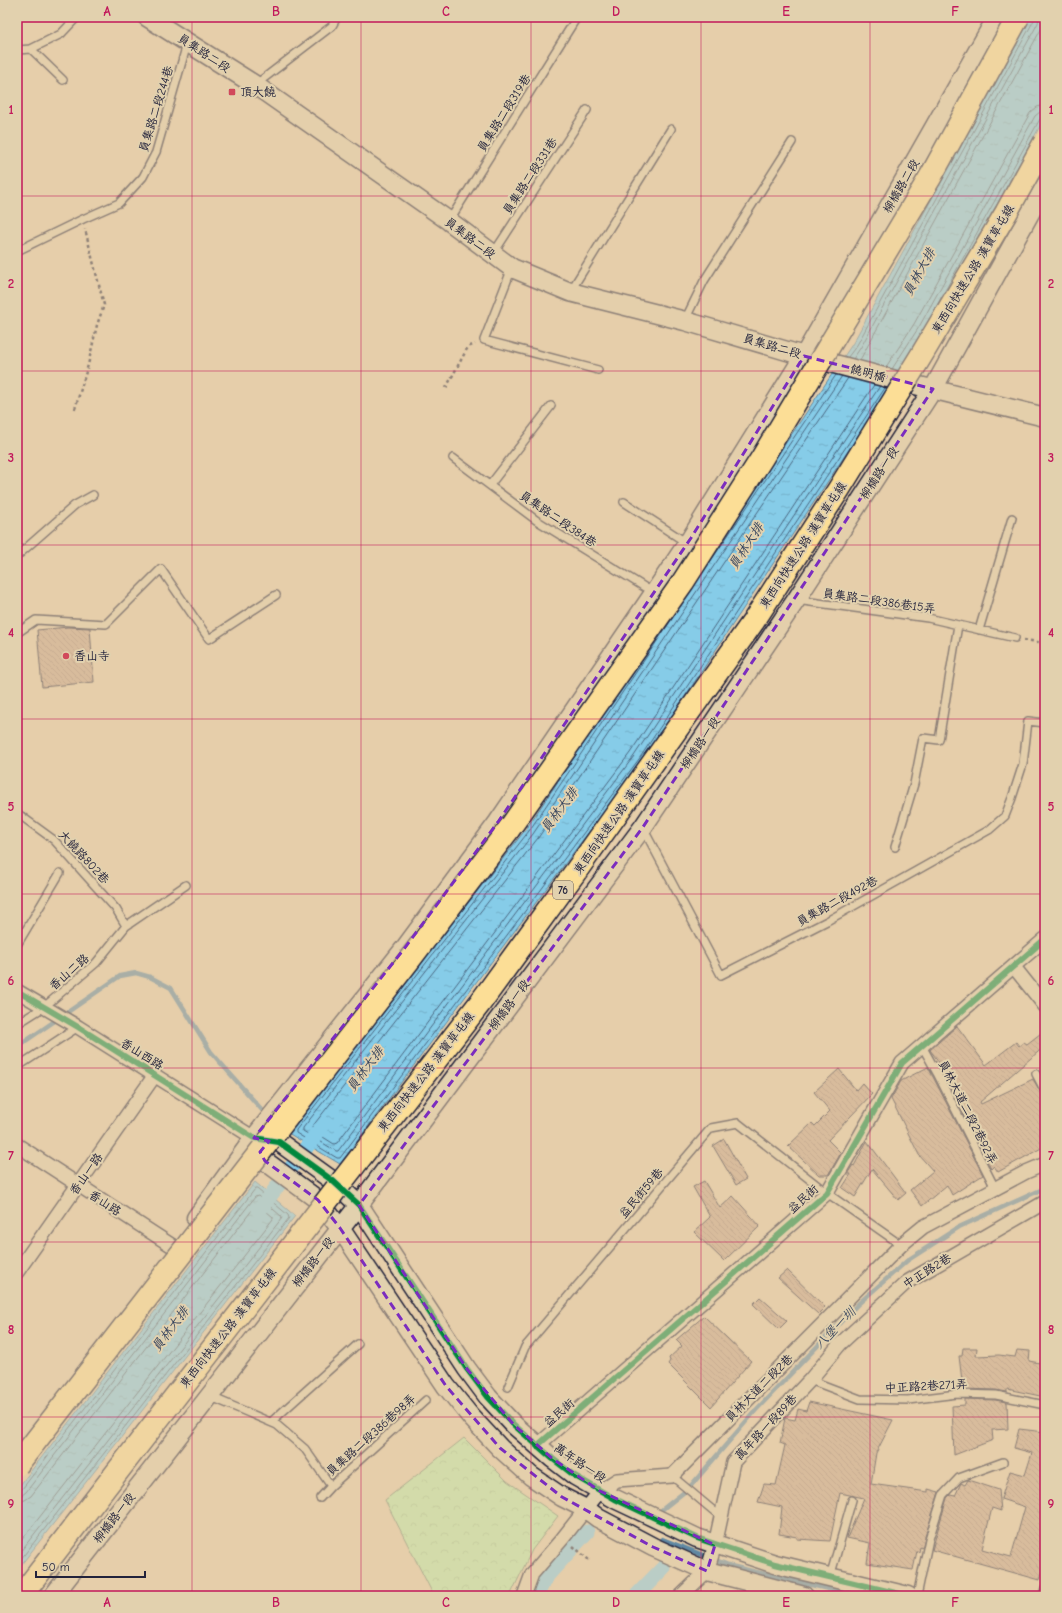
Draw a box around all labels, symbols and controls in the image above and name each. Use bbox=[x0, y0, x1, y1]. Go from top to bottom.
text: A bbox=[103, 4, 111, 19]
text: B bbox=[272, 4, 280, 19]
text: C bbox=[442, 4, 450, 19]
text: D bbox=[612, 4, 620, 19]
text: E bbox=[782, 4, 790, 19]
text: F bbox=[951, 4, 959, 19]
street label: 員集路二段 bbox=[175, 31, 233, 75]
street label: 員集路二段244巷 bbox=[136, 64, 176, 154]
street label: 員集路二段319巷 bbox=[474, 71, 534, 155]
place label: 頂大饒 bbox=[240, 85, 276, 99]
marker: 頂大饒 bbox=[227, 87, 237, 97]
text: 1 bbox=[8, 102, 14, 117]
text: 1 bbox=[1048, 102, 1054, 117]
street label: 員集路二段331巷 bbox=[500, 135, 560, 217]
street label: 柳橋路二段 bbox=[880, 157, 922, 215]
street label: 東西向快速公路 漢寶草屯線 bbox=[929, 202, 1017, 336]
street label: 員集路二段 bbox=[442, 214, 498, 262]
water label: 員林大排 bbox=[900, 245, 939, 298]
text: 2 bbox=[8, 276, 14, 291]
text: 2 bbox=[1048, 276, 1054, 291]
street label: 員集路二段 bbox=[741, 331, 803, 361]
street label: 饒明橋 bbox=[849, 362, 887, 384]
street label: 柳橋路一段 bbox=[857, 444, 901, 502]
text: 3 bbox=[8, 450, 14, 465]
text: 3 bbox=[1048, 450, 1054, 465]
street label: 東西向快速公路 漢寶草屯線 bbox=[757, 479, 849, 611]
street label: 員集路二段384巷 bbox=[517, 488, 599, 550]
water label: 員林大排 bbox=[726, 519, 767, 572]
street label: 員集路二段386巷15弄 bbox=[822, 586, 936, 616]
text: 4 bbox=[8, 625, 14, 640]
text: 4 bbox=[1048, 625, 1054, 640]
place label: 香山寺 bbox=[74, 649, 110, 663]
marker: 香山寺 bbox=[61, 651, 71, 661]
street label: 柳橋路一段 bbox=[677, 714, 723, 772]
street label: 東西向快速公路 漢寶草屯線 bbox=[571, 747, 667, 877]
water label: 員林大排 bbox=[537, 784, 581, 835]
text: 5 bbox=[8, 799, 15, 814]
text: 5 bbox=[1048, 799, 1055, 814]
street label: 大饒路802巷 bbox=[56, 827, 112, 887]
street label: 員集路二段492巷 bbox=[794, 873, 880, 929]
road number: 76 bbox=[553, 881, 573, 899]
street label: 香山二路 bbox=[46, 951, 92, 993]
text: 6 bbox=[8, 973, 15, 988]
text: 6 bbox=[1048, 973, 1055, 988]
street label: 柳橋路一段 bbox=[485, 977, 533, 1033]
street label: 東西向快速公路 漢寶草屯線 bbox=[375, 1009, 477, 1135]
street label: 香山西路 bbox=[118, 1035, 166, 1073]
water label: 員林大排 bbox=[343, 1043, 387, 1094]
street label: 員林大道二段2巷92弄 bbox=[936, 1058, 1000, 1166]
text: 7 bbox=[8, 1148, 14, 1163]
text: 7 bbox=[1048, 1148, 1054, 1163]
street label: 香山一路 bbox=[66, 1150, 106, 1198]
street label: 益民街59巷 bbox=[616, 1165, 666, 1221]
street label: 益民街 bbox=[785, 1182, 821, 1216]
street label: 香山路 bbox=[86, 1187, 124, 1219]
street label: 柳橋路一段 bbox=[289, 1234, 337, 1290]
street label: 中正路2巷 bbox=[900, 1251, 954, 1291]
street label: 東西向快速公路 漢寶草屯線 bbox=[177, 1265, 279, 1391]
water label: 員林大排 bbox=[148, 1303, 192, 1354]
water label: 八堡一圳 bbox=[812, 1303, 860, 1352]
text: 8 bbox=[8, 1322, 14, 1337]
text: 8 bbox=[1048, 1322, 1054, 1337]
street label: 員林大道二段2巷 bbox=[722, 1351, 796, 1425]
street label: 中正路2巷271弄 bbox=[884, 1377, 968, 1395]
street label: 員集路二段386巷98弄 bbox=[323, 1391, 419, 1479]
street label: 萬年路一段89巷 bbox=[732, 1391, 800, 1463]
street label: 益民街 bbox=[541, 1396, 577, 1430]
street label: 萬年路一段 bbox=[551, 1440, 609, 1486]
street label: 柳橋路一段 bbox=[90, 1490, 138, 1546]
text: 9 bbox=[8, 1496, 15, 1511]
text: 9 bbox=[1048, 1496, 1055, 1511]
scale bar bbox=[36, 1553, 145, 1579]
text: 50 m bbox=[42, 1560, 70, 1574]
text: A bbox=[103, 1595, 111, 1610]
text: B bbox=[272, 1595, 280, 1610]
text: C bbox=[442, 1595, 450, 1610]
text: D bbox=[612, 1595, 620, 1610]
text: E bbox=[782, 1595, 790, 1610]
text: F bbox=[951, 1595, 959, 1610]

